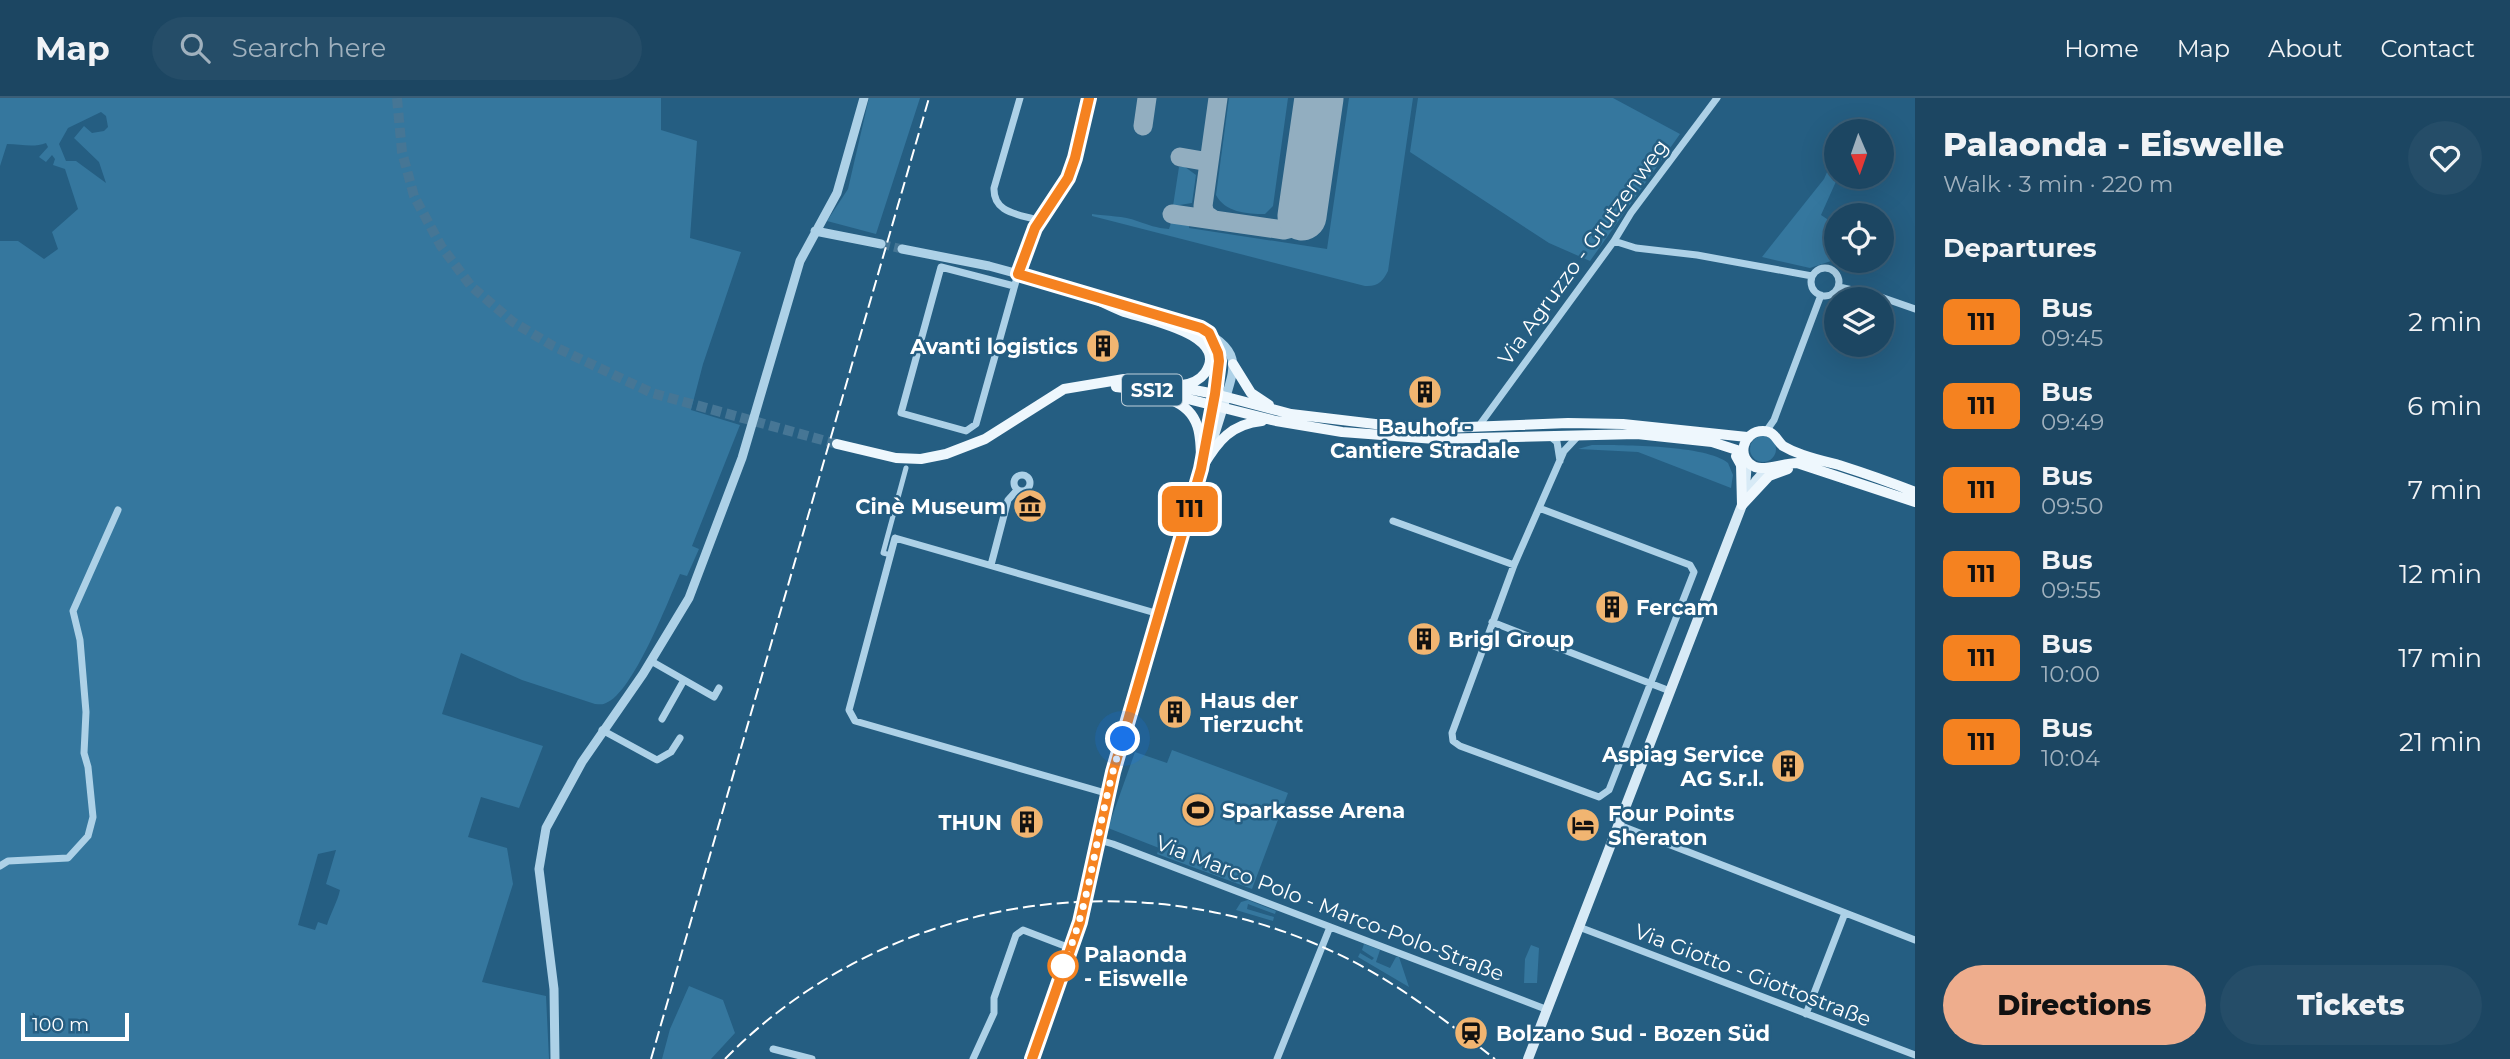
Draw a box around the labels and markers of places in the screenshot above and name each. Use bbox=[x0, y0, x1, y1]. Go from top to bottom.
building icon: Avanti logistics bbox=[1084, 327, 1122, 365]
place label: Avanti logistics bbox=[909, 334, 1078, 359]
building icon: Bauhof - Cantiere Stradale bbox=[1406, 373, 1444, 411]
place label: Bauhof - Cantiere Stradale bbox=[1330, 414, 1520, 463]
museum icon: Cinè Museum bbox=[1011, 487, 1049, 525]
place label: Cinè Museum bbox=[855, 494, 1006, 519]
building icon: Fercam bbox=[1593, 588, 1631, 626]
place label: Fercam bbox=[1636, 595, 1719, 620]
building icon: Brigl Group bbox=[1405, 620, 1443, 658]
place label: Brigl Group bbox=[1448, 627, 1574, 652]
place label: Haus der Tierzucht bbox=[1200, 688, 1303, 737]
building icon: Haus der Tierzucht bbox=[1156, 693, 1194, 731]
place label: Aspiag Service AG S.r.l. bbox=[1601, 742, 1764, 791]
building icon: Aspiag Service AG S.r.l. bbox=[1769, 747, 1807, 785]
sports icon: Sparkasse Arena bbox=[1179, 791, 1217, 829]
place label: Sparkasse Arena bbox=[1222, 798, 1405, 823]
place label: Four Points Sheraton bbox=[1608, 801, 1734, 850]
building icon: THUN bbox=[1008, 803, 1046, 841]
hotel icon: Four Points Sheraton bbox=[1564, 806, 1602, 844]
place label: THUN bbox=[939, 810, 1002, 835]
place label: Palaonda - Eiswelle bbox=[1084, 942, 1188, 991]
marker: Palaonda - Eiswelle bbox=[1048, 951, 1078, 981]
station icon: Bolzano Sud - Bozen Süd bbox=[1452, 1014, 1490, 1052]
place label: Bolzano Sud - Bozen Süd bbox=[1496, 1021, 1770, 1046]

